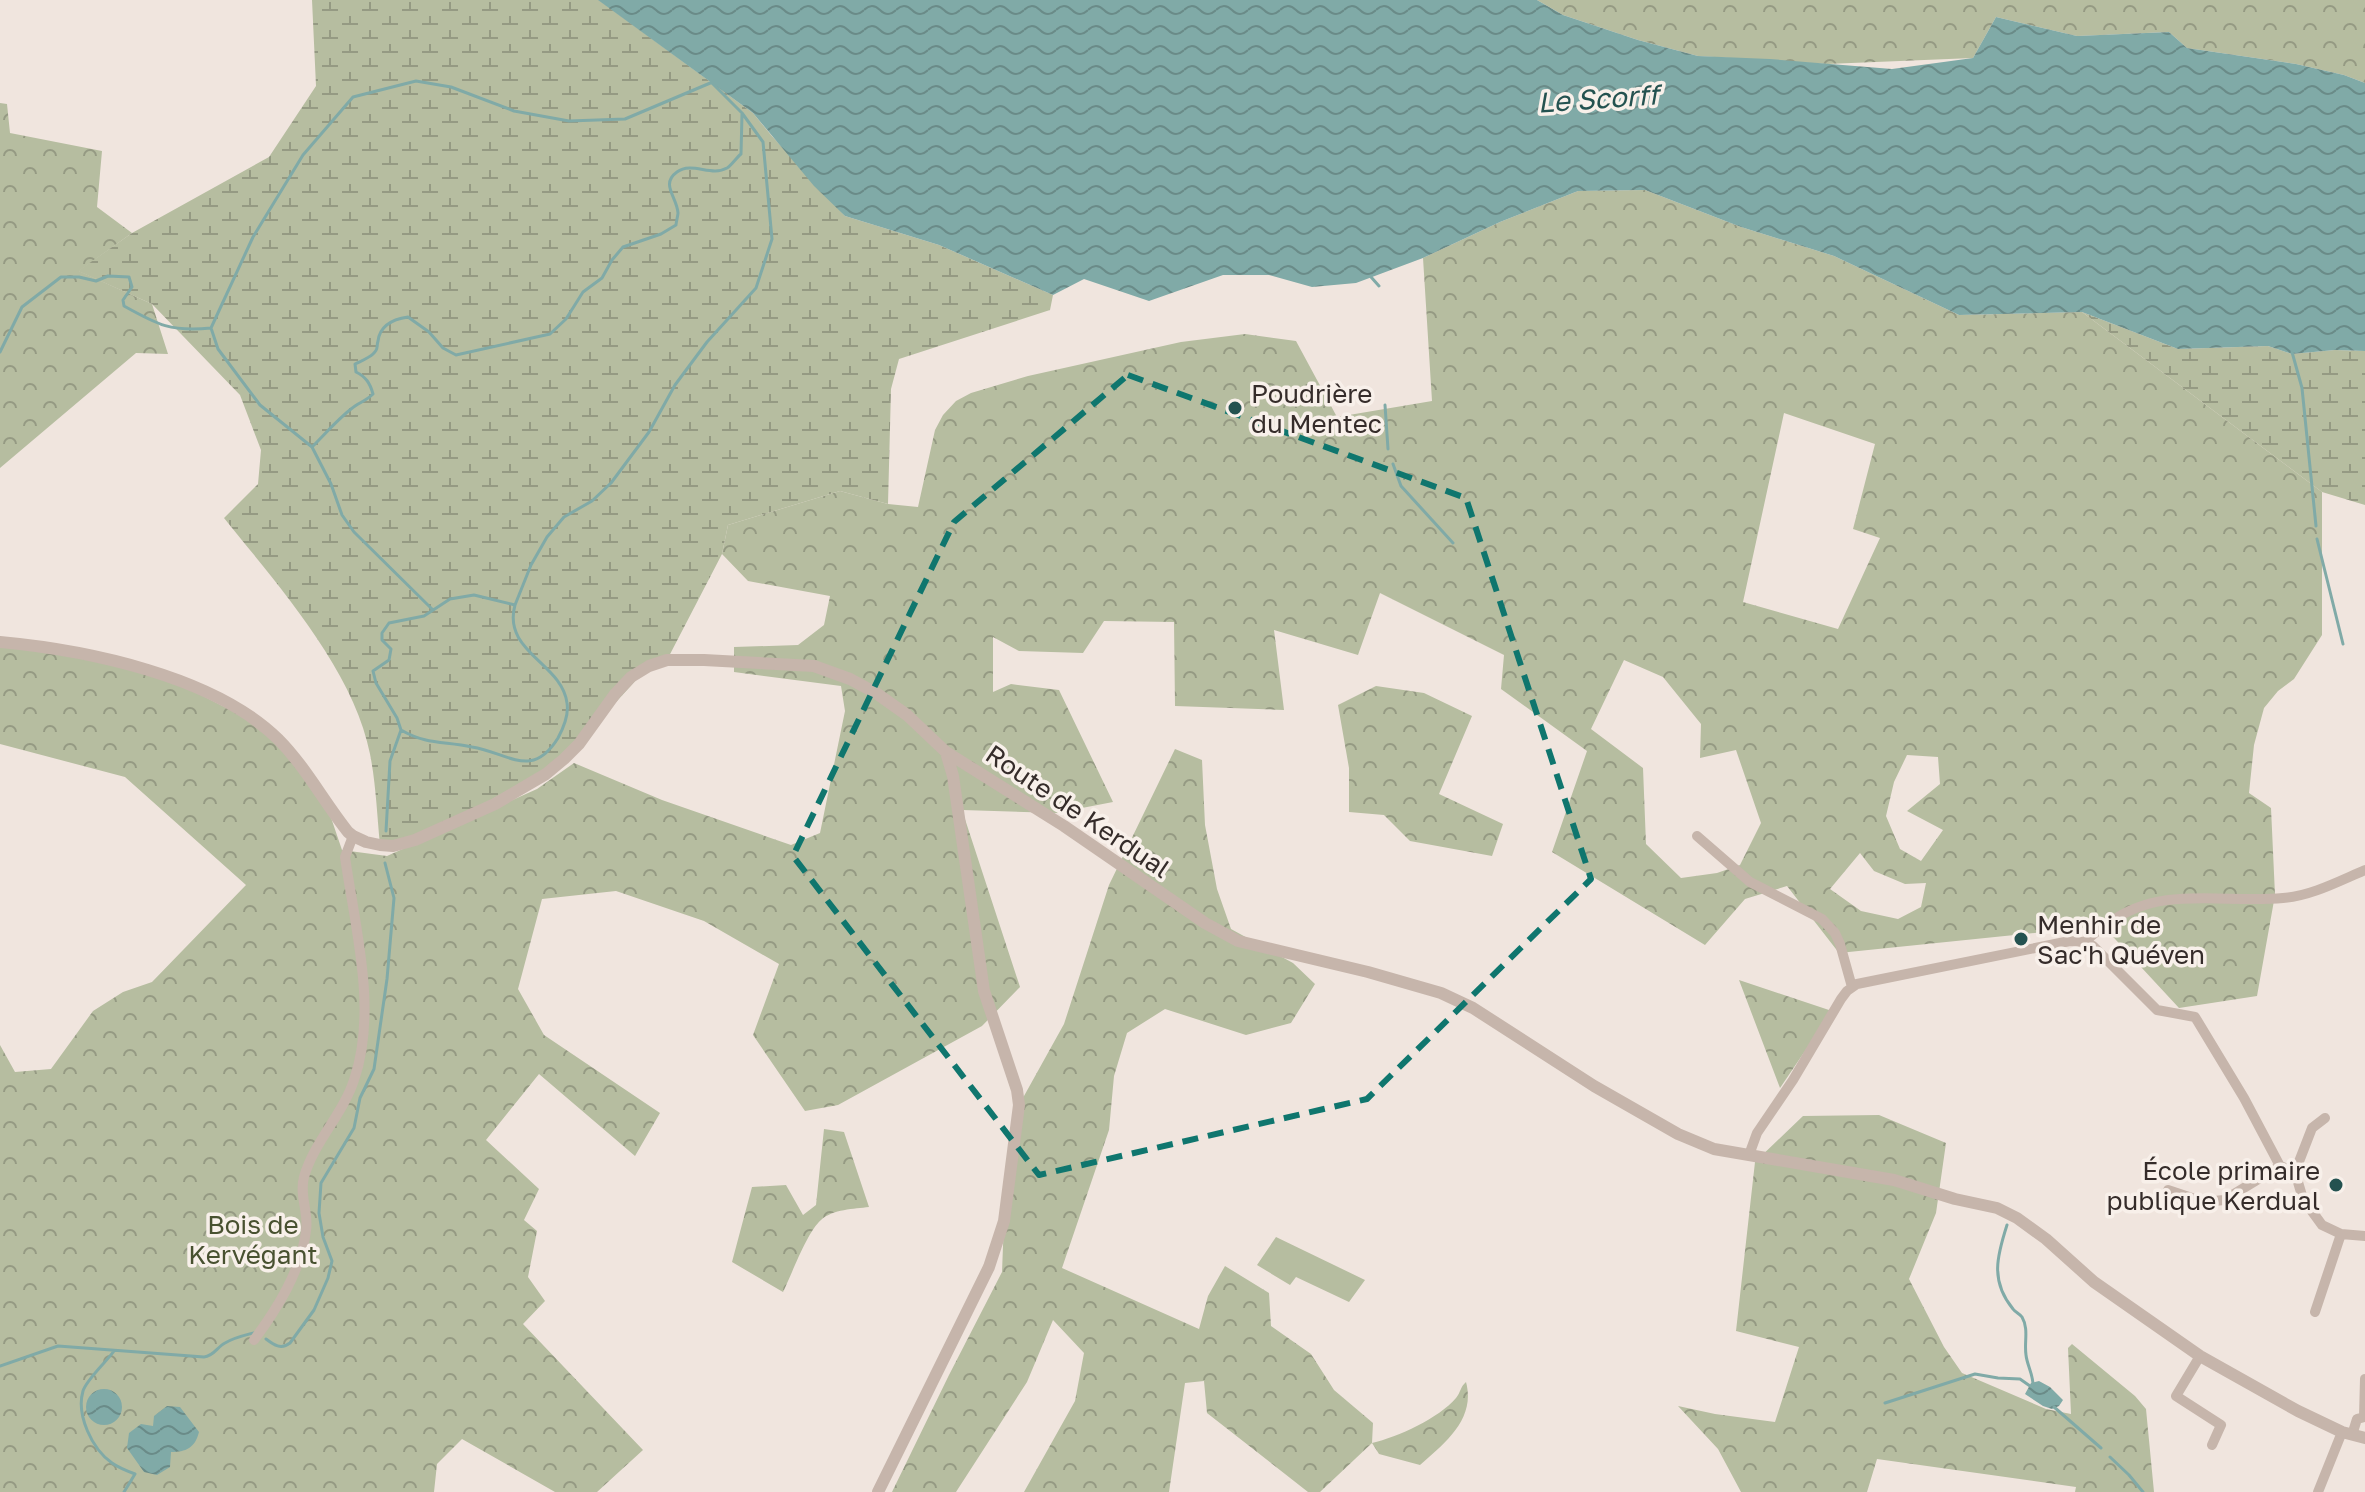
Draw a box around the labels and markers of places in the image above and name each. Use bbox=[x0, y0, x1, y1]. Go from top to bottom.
place label: Poudrière du Mentec bbox=[1251, 378, 1382, 439]
marker: Poudrière du Mentec bbox=[1226, 399, 1244, 417]
place label: Menhir de Sac'h Quéven bbox=[2037, 909, 2205, 970]
marker: Menhir de Sac'h Quéven bbox=[2012, 930, 2030, 948]
place label: École primaire publique Kerdual bbox=[2107, 1155, 2320, 1216]
marker: École primaire publique Kerdual bbox=[2327, 1176, 2345, 1194]

